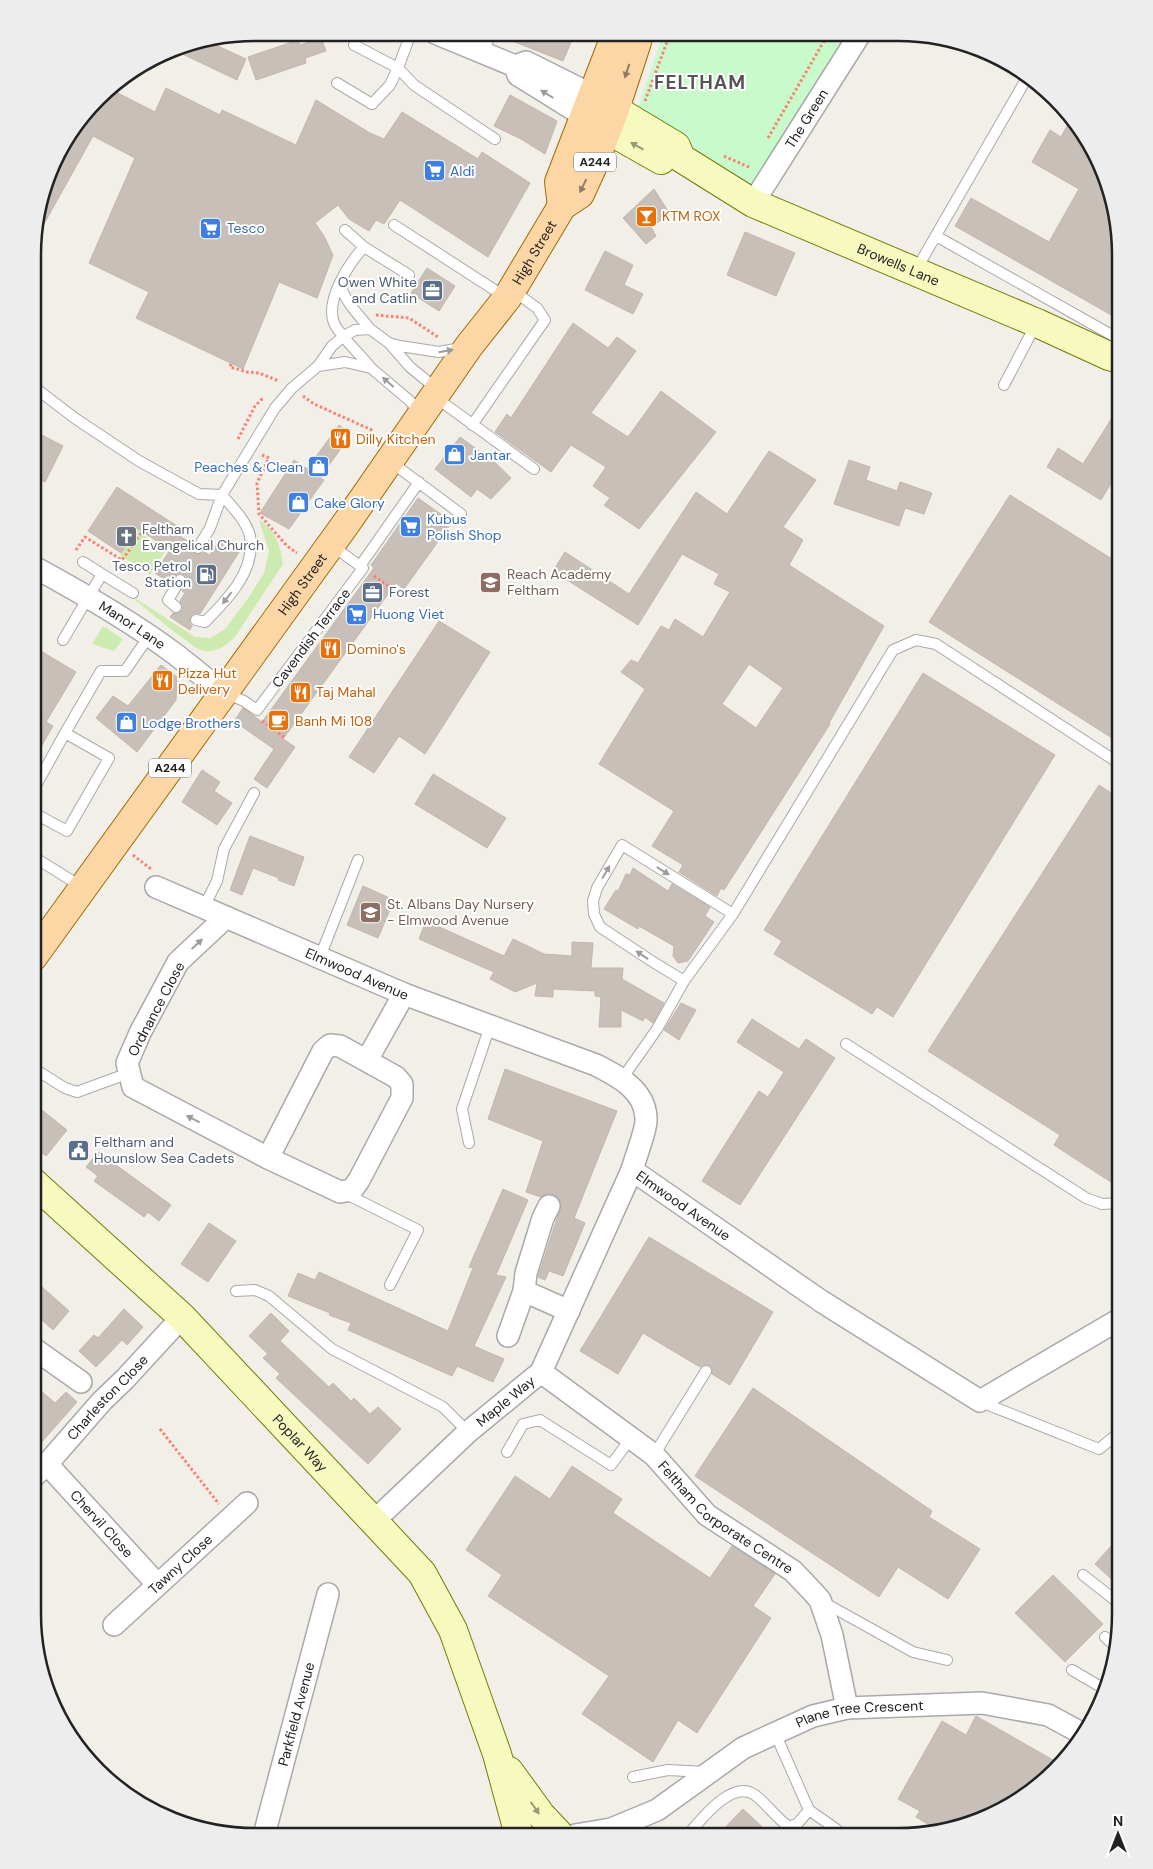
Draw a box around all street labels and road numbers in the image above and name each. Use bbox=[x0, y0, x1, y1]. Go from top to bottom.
street label: The Green bbox=[781, 85, 832, 152]
road number: A244 bbox=[574, 152, 616, 172]
street label: High Street bbox=[508, 217, 561, 288]
street label: Browells Lane bbox=[854, 239, 942, 290]
street label: High Street bbox=[274, 550, 331, 619]
street label: Cavendish Terrace bbox=[268, 585, 354, 691]
street label: Manor Lane bbox=[96, 597, 169, 653]
road number: A244 bbox=[149, 758, 191, 778]
street label: Elmwood Avenue bbox=[303, 944, 411, 1004]
street label: Ordnance Close bbox=[124, 959, 188, 1059]
street label: Elmwood Avenue bbox=[633, 1167, 734, 1245]
street label: Charleston Close bbox=[63, 1351, 152, 1444]
street label: Maple Way bbox=[472, 1372, 539, 1431]
street label: Poplar Way bbox=[269, 1411, 332, 1476]
street label: Feltham Corporate Centre bbox=[654, 1457, 797, 1578]
street label: Chervil Close bbox=[66, 1486, 137, 1561]
street label: Tawny Close bbox=[144, 1530, 216, 1598]
street label: Parkfield Avenue bbox=[274, 1660, 318, 1768]
street label: Plane Tree Crescent bbox=[793, 1696, 924, 1732]

